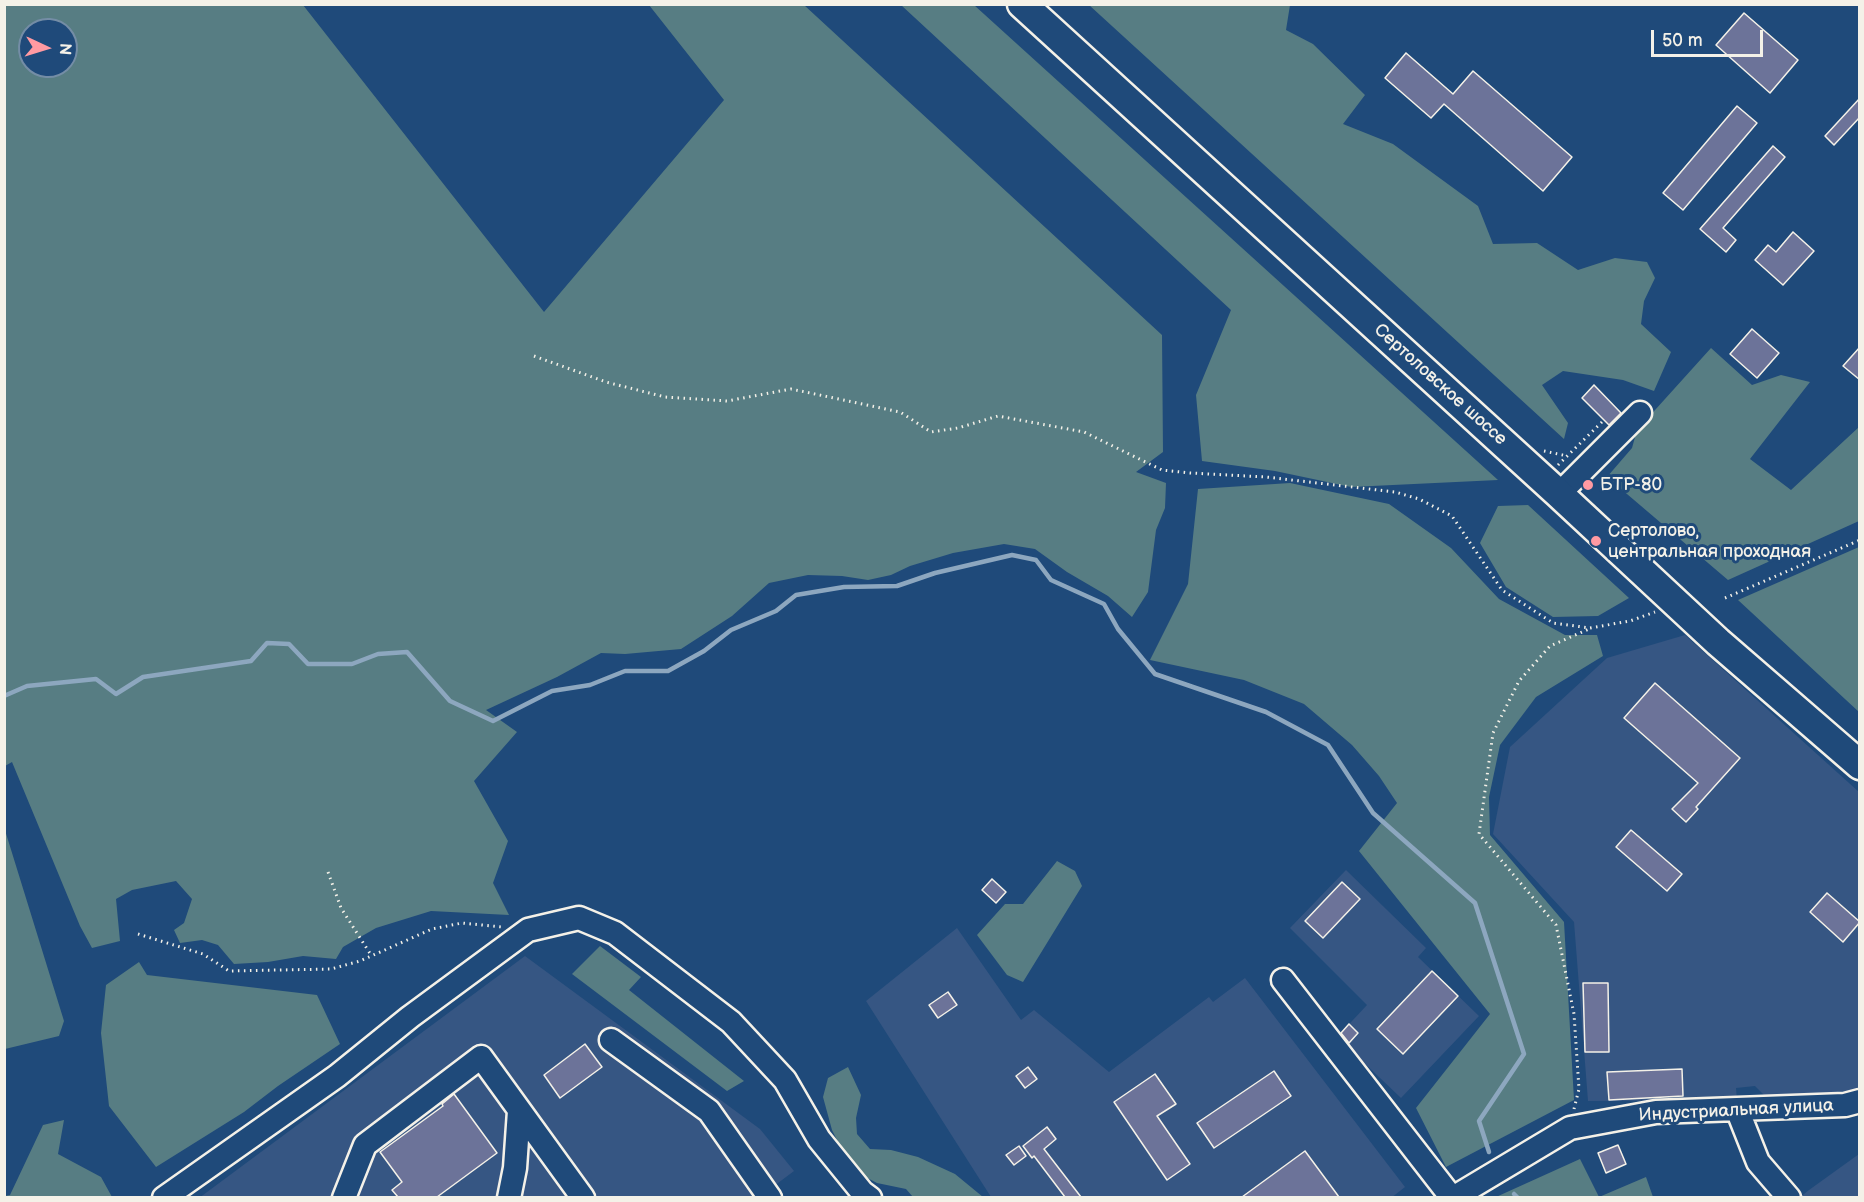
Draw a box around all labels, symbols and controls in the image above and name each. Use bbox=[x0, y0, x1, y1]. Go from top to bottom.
north arrow bbox=[18, 18, 78, 78]
scale bar bbox=[1654, 18, 1766, 56]
text: 50 m bbox=[1662, 30, 1703, 51]
text: N bbox=[55, 42, 74, 56]
street label: Сертоловское шоссе bbox=[1369, 320, 1511, 450]
place label: БТР-80 bbox=[1600, 474, 1662, 496]
marker: БТР-80 bbox=[1581, 478, 1595, 492]
place label: Сертолово, центральная проходная bbox=[1608, 520, 1811, 562]
marker: Сертолово, центральная проходная bbox=[1589, 534, 1603, 548]
street label: Индустриальная улица bbox=[1638, 1095, 1834, 1127]

